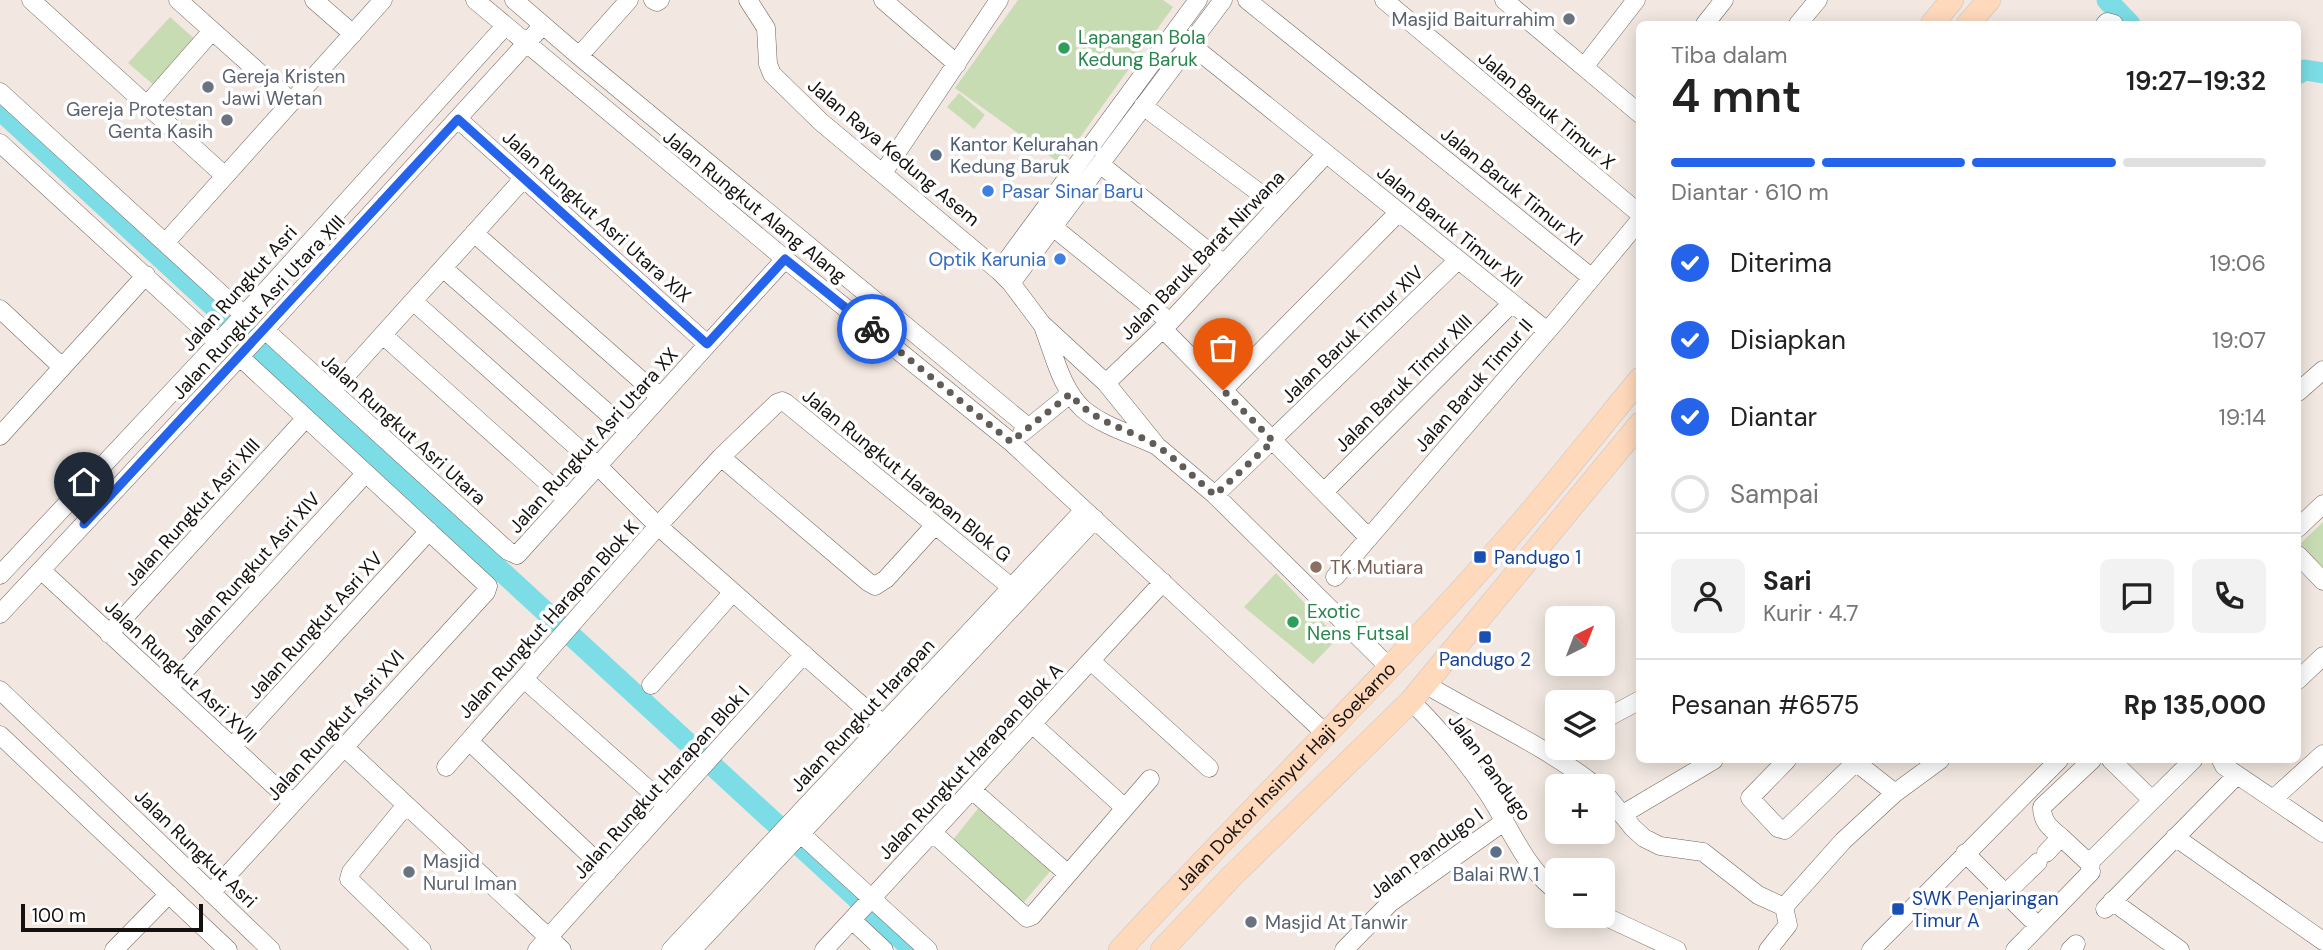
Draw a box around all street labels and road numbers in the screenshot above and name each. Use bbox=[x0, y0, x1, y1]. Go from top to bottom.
street label: Jalan Baruk Timur X bbox=[1473, 46, 1620, 175]
street label: Jalan Raya Kedung Asem bbox=[802, 73, 985, 232]
street label: Jalan Baruk Timur XI bbox=[1436, 121, 1588, 251]
street label: Jalan Rungkut Alang Alang bbox=[658, 124, 852, 289]
street label: Jalan Rungkut Asri Utara XIX bbox=[497, 125, 696, 308]
street label: Jalan Baruk Timur XII bbox=[1372, 160, 1528, 293]
street label: Jalan Baruk Barat Nirwana bbox=[1115, 165, 1290, 346]
street label: Jalan Rungkut Asri Utara XIII bbox=[166, 210, 350, 405]
street label: Jalan Rungkut Asri bbox=[176, 220, 302, 356]
street label: Jalan Baruk Timur XIV bbox=[1276, 260, 1429, 409]
street label: Jalan Baruk Timur XIII bbox=[1329, 309, 1477, 457]
street label: Jalan Baruk Timur II bbox=[1409, 313, 1538, 457]
street label: Jalan Rungkut Asri Utara XX bbox=[503, 342, 683, 538]
street label: Jalan Rungkut Asri Utara bbox=[316, 349, 491, 510]
street label: Jalan Rungkut Harapan Blok G bbox=[797, 383, 1016, 567]
street label: Jalan Rungkut Asri XIII bbox=[119, 433, 265, 592]
street label: Jalan Rungkut Asri XIV bbox=[177, 487, 326, 648]
street label: Jalan Rungkut Harapan Blok K bbox=[453, 515, 644, 724]
street label: Jalan Rungkut Asri XV bbox=[243, 546, 388, 704]
street label: Jalan Rungkut Asri XVII bbox=[99, 594, 262, 748]
street label: Jalan Rungkut Harapan bbox=[785, 633, 940, 797]
street label: Jalan Rungkut Asri XVI bbox=[261, 645, 410, 806]
street label: Jalan Rungkut Harapan Blok A bbox=[873, 657, 1068, 865]
street label: Jalan Doktor Insinyur Haji Soekarno bbox=[1170, 657, 1401, 896]
street label: Jalan Rungkut Harapan Blok I bbox=[568, 680, 755, 884]
street label: Jalan Pandugo bbox=[1442, 709, 1537, 826]
street label: Jalan Rungkut Asri bbox=[129, 784, 262, 913]
street label: Jalan Pandugo I bbox=[1364, 802, 1488, 904]

